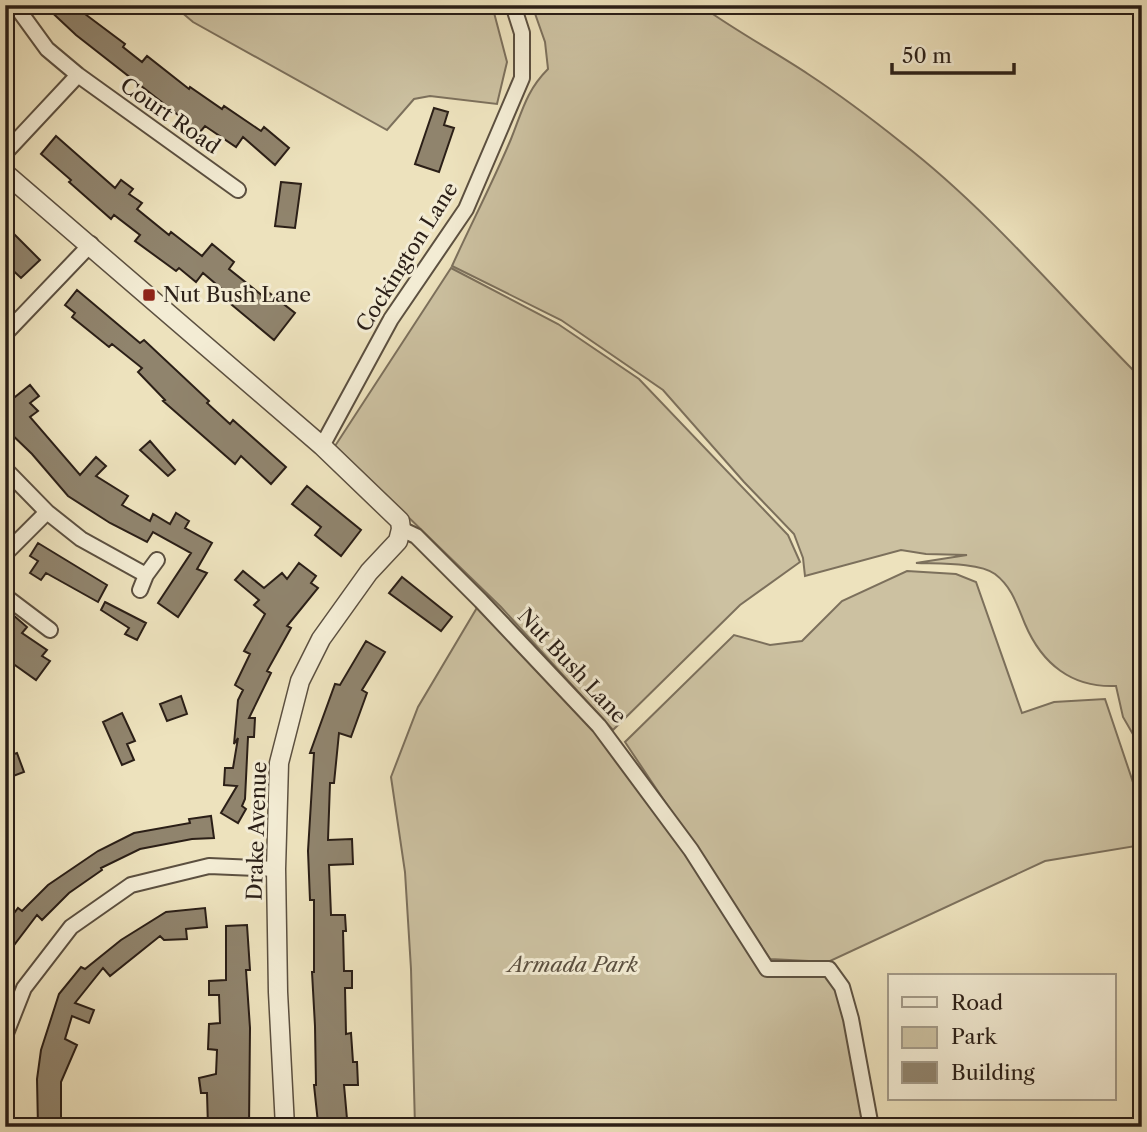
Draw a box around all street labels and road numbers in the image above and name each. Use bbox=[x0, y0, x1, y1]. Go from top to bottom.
street label: Court Road bbox=[116, 72, 225, 159]
street label: Cockington Lane bbox=[351, 177, 463, 336]
street label: Nut Bush Lane bbox=[513, 603, 632, 728]
street label: Drake Avenue bbox=[242, 761, 271, 901]

